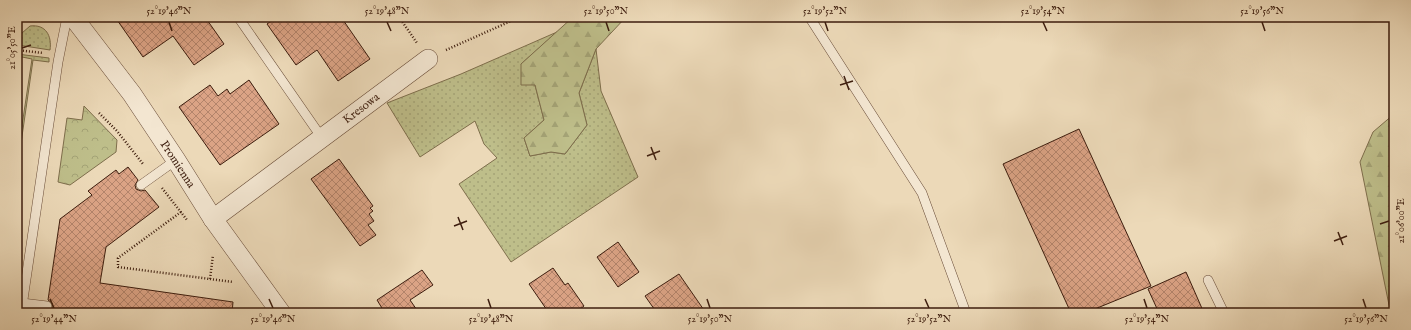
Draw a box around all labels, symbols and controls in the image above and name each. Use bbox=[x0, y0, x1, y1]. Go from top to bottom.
text: 52°19'46"N bbox=[146, 5, 192, 18]
text: 52°19'48"N bbox=[365, 5, 410, 18]
text: 52°19'50"N bbox=[584, 5, 629, 18]
text: 52°19'52"N bbox=[803, 5, 847, 18]
text: 52°19'54"N bbox=[1021, 5, 1066, 18]
text: 52°19'56"N bbox=[1240, 5, 1284, 18]
text: 21°05'50"E bbox=[6, 26, 19, 70]
street label: Kresowa bbox=[340, 89, 383, 127]
street label: Promienna bbox=[157, 138, 199, 192]
text: 21°06'00"E bbox=[1395, 198, 1408, 244]
text: 52°19'44"N bbox=[31, 313, 77, 326]
text: 52°19'46"N bbox=[250, 313, 296, 326]
text: 52°19'48"N bbox=[469, 313, 514, 326]
text: 52°19'50"N bbox=[688, 313, 733, 326]
text: 52°19'52"N bbox=[907, 313, 951, 326]
text: 52°19'54"N bbox=[1125, 313, 1170, 326]
text: 52°19'56"N bbox=[1344, 313, 1388, 326]

